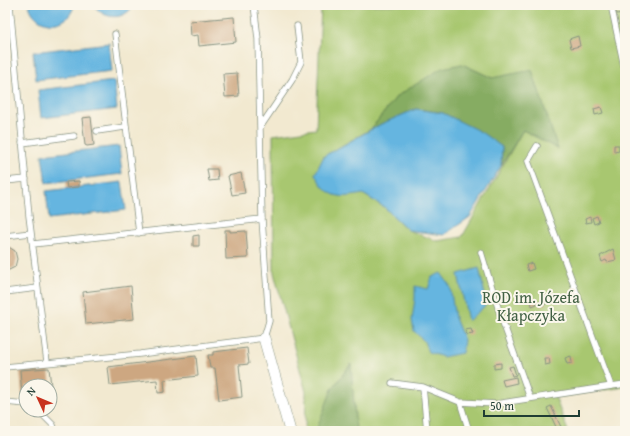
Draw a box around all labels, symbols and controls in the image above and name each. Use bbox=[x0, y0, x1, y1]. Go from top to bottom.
park label: ROD im. Józefa Kłapczyka bbox=[482, 285, 580, 327]
north arrow bbox=[18, 378, 58, 418]
text: N bbox=[22, 382, 40, 399]
scale bar bbox=[484, 392, 579, 418]
text: 50 m bbox=[490, 397, 514, 414]

